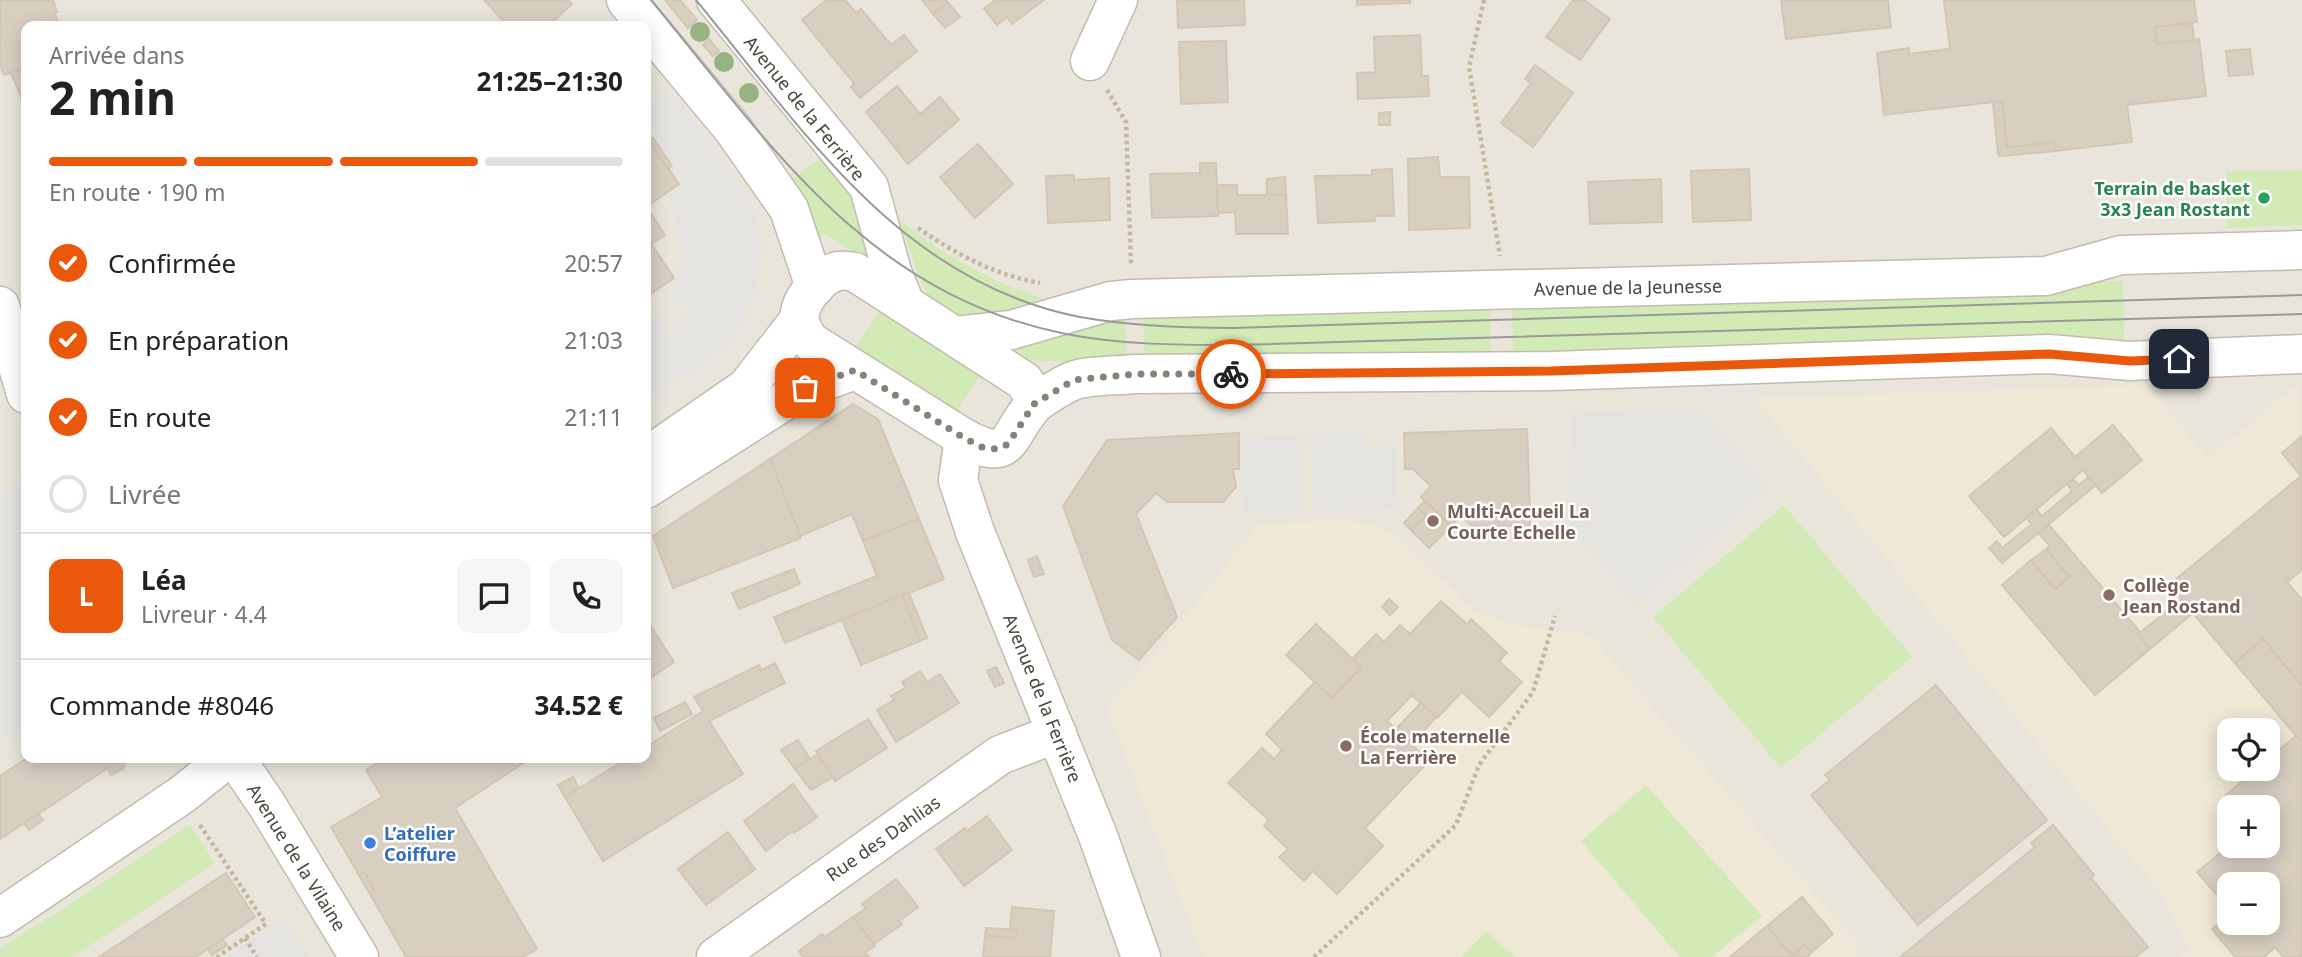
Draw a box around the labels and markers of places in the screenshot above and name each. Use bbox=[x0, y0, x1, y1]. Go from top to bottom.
place label: Terrain de basket 3x3 Jean Rostant bbox=[2094, 176, 2250, 221]
marker: Terrain de basket 3x3 Jean Rostant bbox=[2256, 190, 2272, 206]
pin bbox=[2149, 329, 2209, 389]
pin bbox=[775, 358, 835, 418]
place label: Multi-Accueil La Courte Echelle bbox=[1447, 499, 1590, 544]
marker: Multi-Accueil La Courte Echelle bbox=[1425, 513, 1441, 529]
place label: Collège Jean Rostand bbox=[2121, 573, 2241, 618]
marker: Collège Jean Rostand bbox=[2101, 587, 2117, 603]
place label: École maternelle La Ferrière bbox=[1360, 724, 1510, 769]
marker: École maternelle La Ferrière bbox=[1338, 738, 1354, 754]
place label: L’atelier Coiffure bbox=[384, 821, 456, 866]
marker: L’atelier Coiffure bbox=[362, 835, 378, 851]

